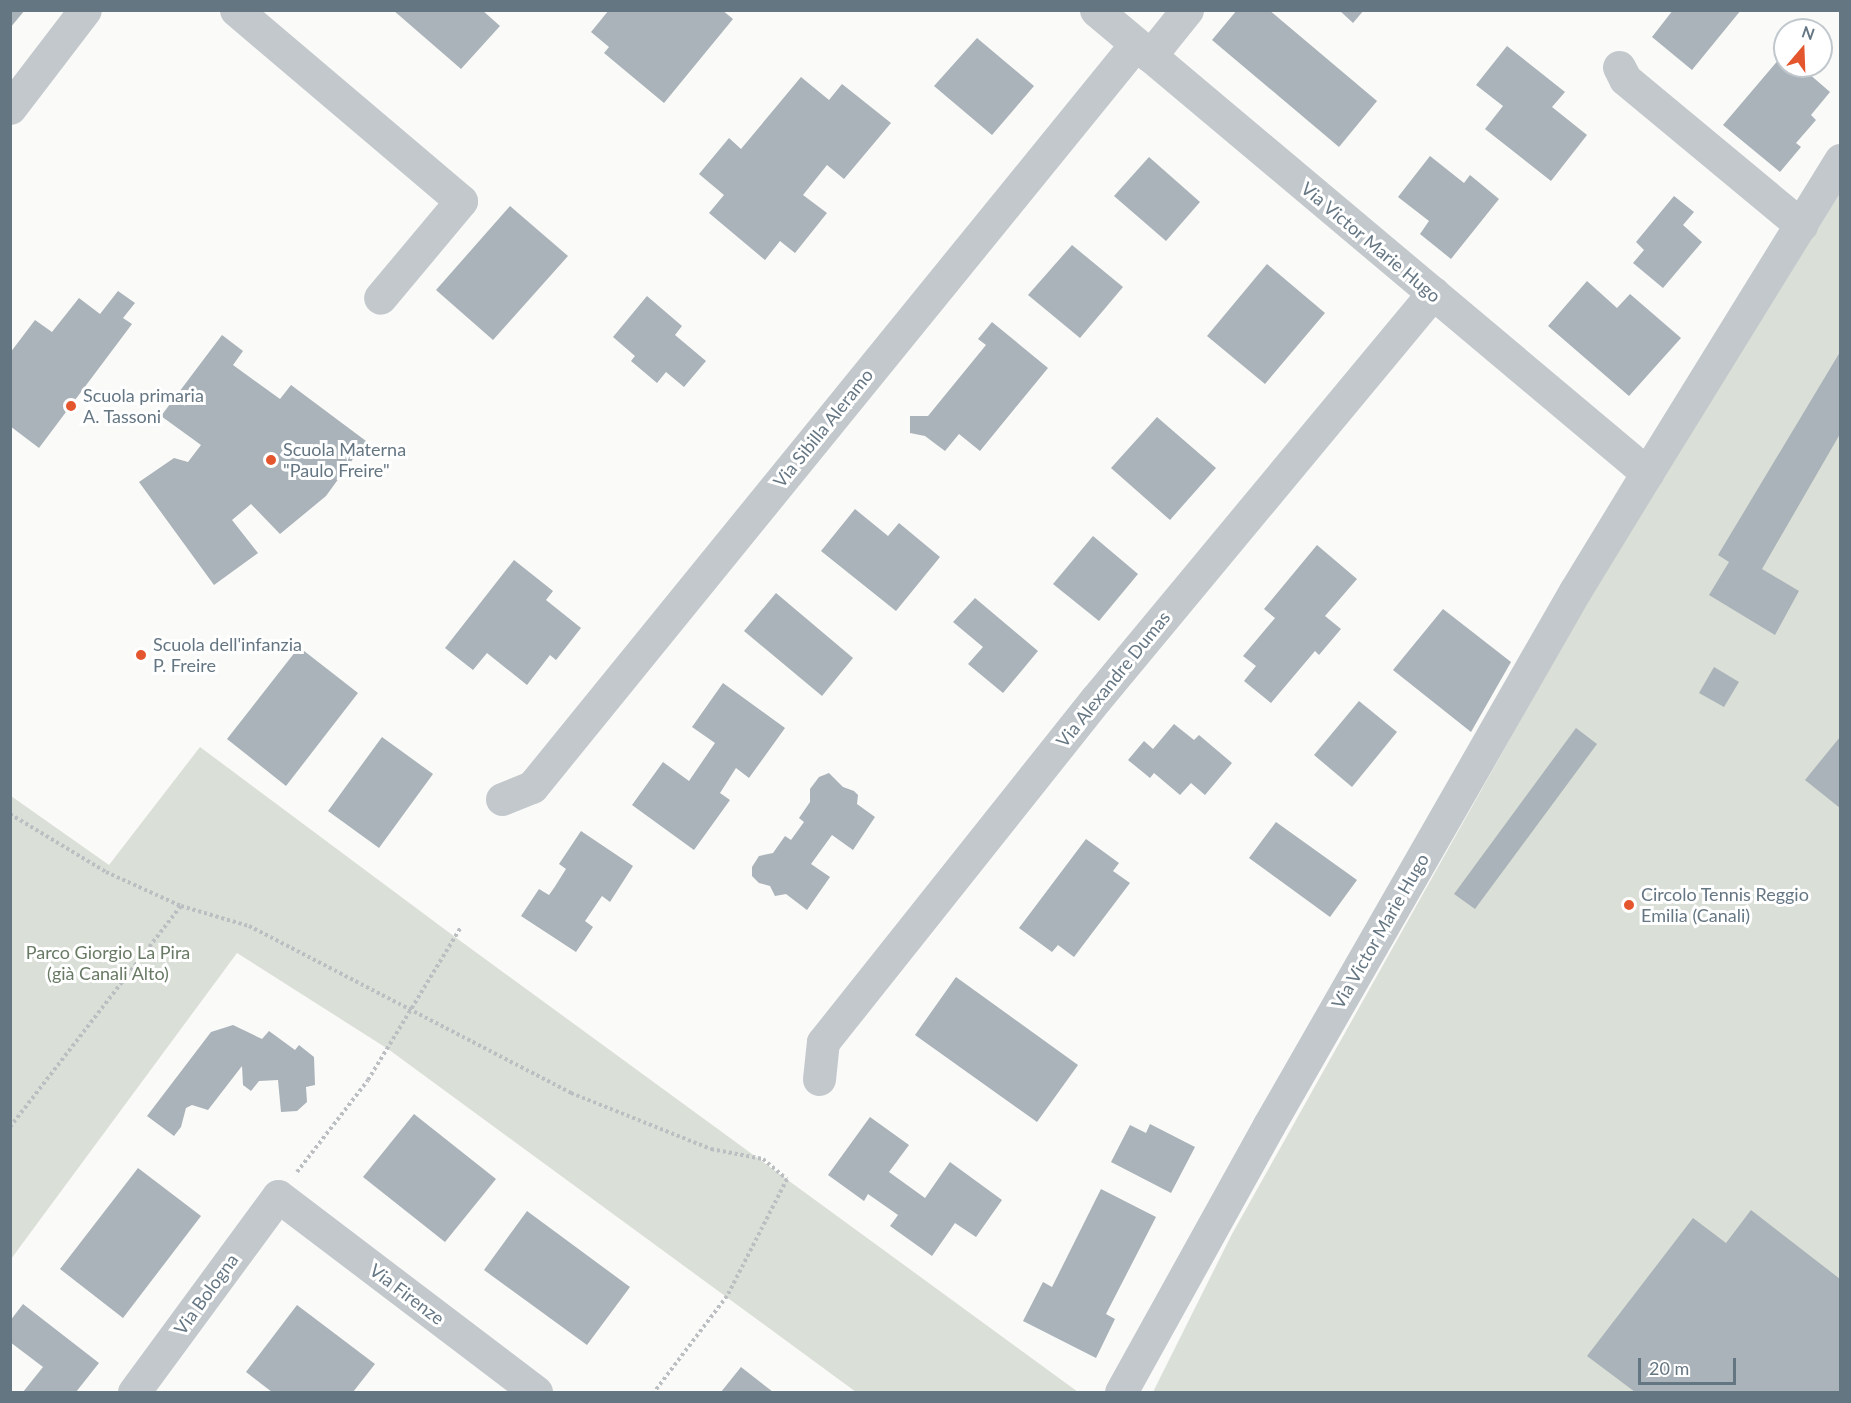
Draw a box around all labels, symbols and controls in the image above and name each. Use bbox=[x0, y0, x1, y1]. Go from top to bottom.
north arrow bbox=[1773, 18, 1833, 78]
text: N bbox=[1799, 21, 1817, 43]
street label: Via Victor Marie Hugo bbox=[1297, 177, 1445, 307]
street label: Via Sibilla Aleramo bbox=[768, 364, 878, 492]
place label: Scuola primaria A. Tassoni bbox=[83, 385, 204, 428]
marker: Scuola primaria A. Tassoni bbox=[64, 399, 78, 413]
place label: Scuola Materna "Paulo Freire" bbox=[283, 439, 406, 482]
marker: Scuola Materna "Paulo Freire" bbox=[264, 453, 278, 467]
street label: Via Alexandre Dumas bbox=[1051, 606, 1175, 752]
place label: Scuola dell'infanzia P. Freire bbox=[153, 634, 302, 676]
marker: Scuola dell'infanzia P. Freire bbox=[134, 648, 148, 662]
street label: Via Victor Marie Hugo bbox=[1327, 849, 1433, 1013]
place label: Circolo Tennis Reggio Emilia (Canali) bbox=[1641, 884, 1809, 926]
marker: Circolo Tennis Reggio Emilia (Canali) bbox=[1622, 898, 1636, 912]
park label: Parco Giorgio La Pira (già Canali Alto) bbox=[26, 942, 190, 984]
street label: Via Bologna bbox=[169, 1249, 243, 1339]
street label: Via Firenze bbox=[365, 1259, 449, 1329]
scale bar bbox=[1641, 1346, 1738, 1384]
text: 20 m bbox=[1649, 1357, 1689, 1379]

